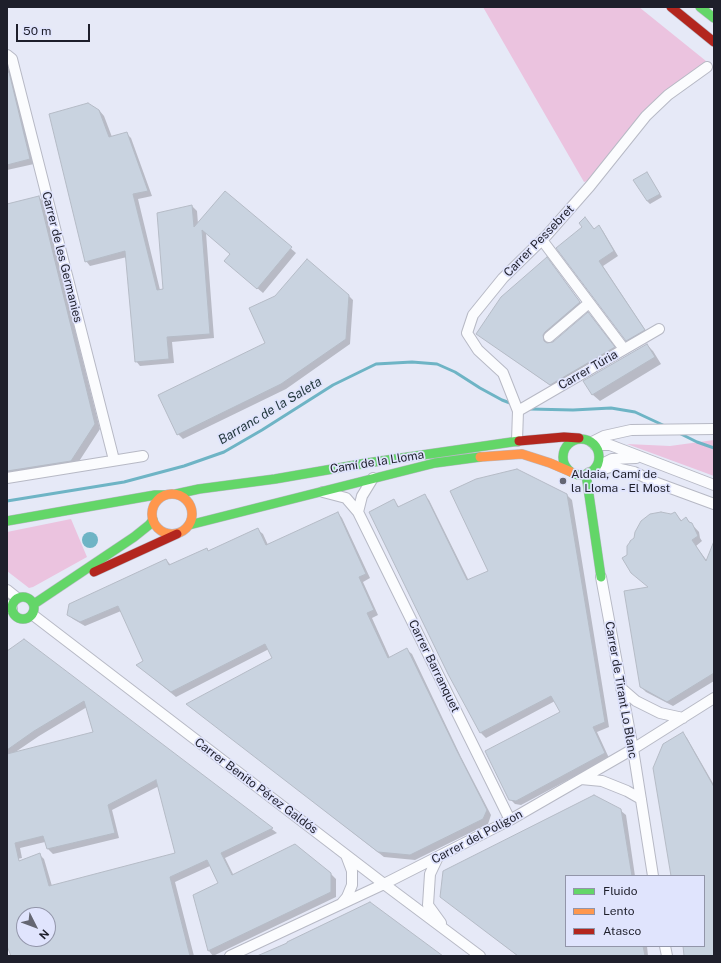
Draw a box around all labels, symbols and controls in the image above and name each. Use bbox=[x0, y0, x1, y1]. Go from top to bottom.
scale bar bbox=[18, 16, 92, 42]
text: 50 m bbox=[23, 24, 51, 38]
street label: Carrer de les Germanies bbox=[39, 190, 85, 324]
street label: Carrer Pessebret bbox=[501, 202, 577, 280]
street label: Carrer Túria bbox=[556, 347, 620, 393]
water label: Barranc de la Saleta bbox=[215, 374, 325, 448]
street label: Camí de la Lloma bbox=[329, 447, 425, 477]
place label: Aldaia, Camí de la Lloma - El Most bbox=[571, 467, 670, 495]
marker: Aldaia, Camí de la Lloma - El Most bbox=[558, 476, 568, 486]
street label: Carrer Barranquet bbox=[405, 617, 463, 715]
street label: Carrer de Tirant Lo Blanc bbox=[602, 620, 640, 760]
street label: Carrer Benito Pérez Galdós bbox=[192, 735, 320, 837]
street label: Carrer del Poligon bbox=[429, 807, 525, 867]
legend bbox=[565, 875, 705, 947]
text: Fluido bbox=[603, 884, 638, 898]
text: Lento bbox=[603, 904, 634, 918]
north arrow bbox=[16, 907, 56, 947]
text: Atasco bbox=[603, 924, 641, 938]
text: N bbox=[37, 927, 52, 942]

